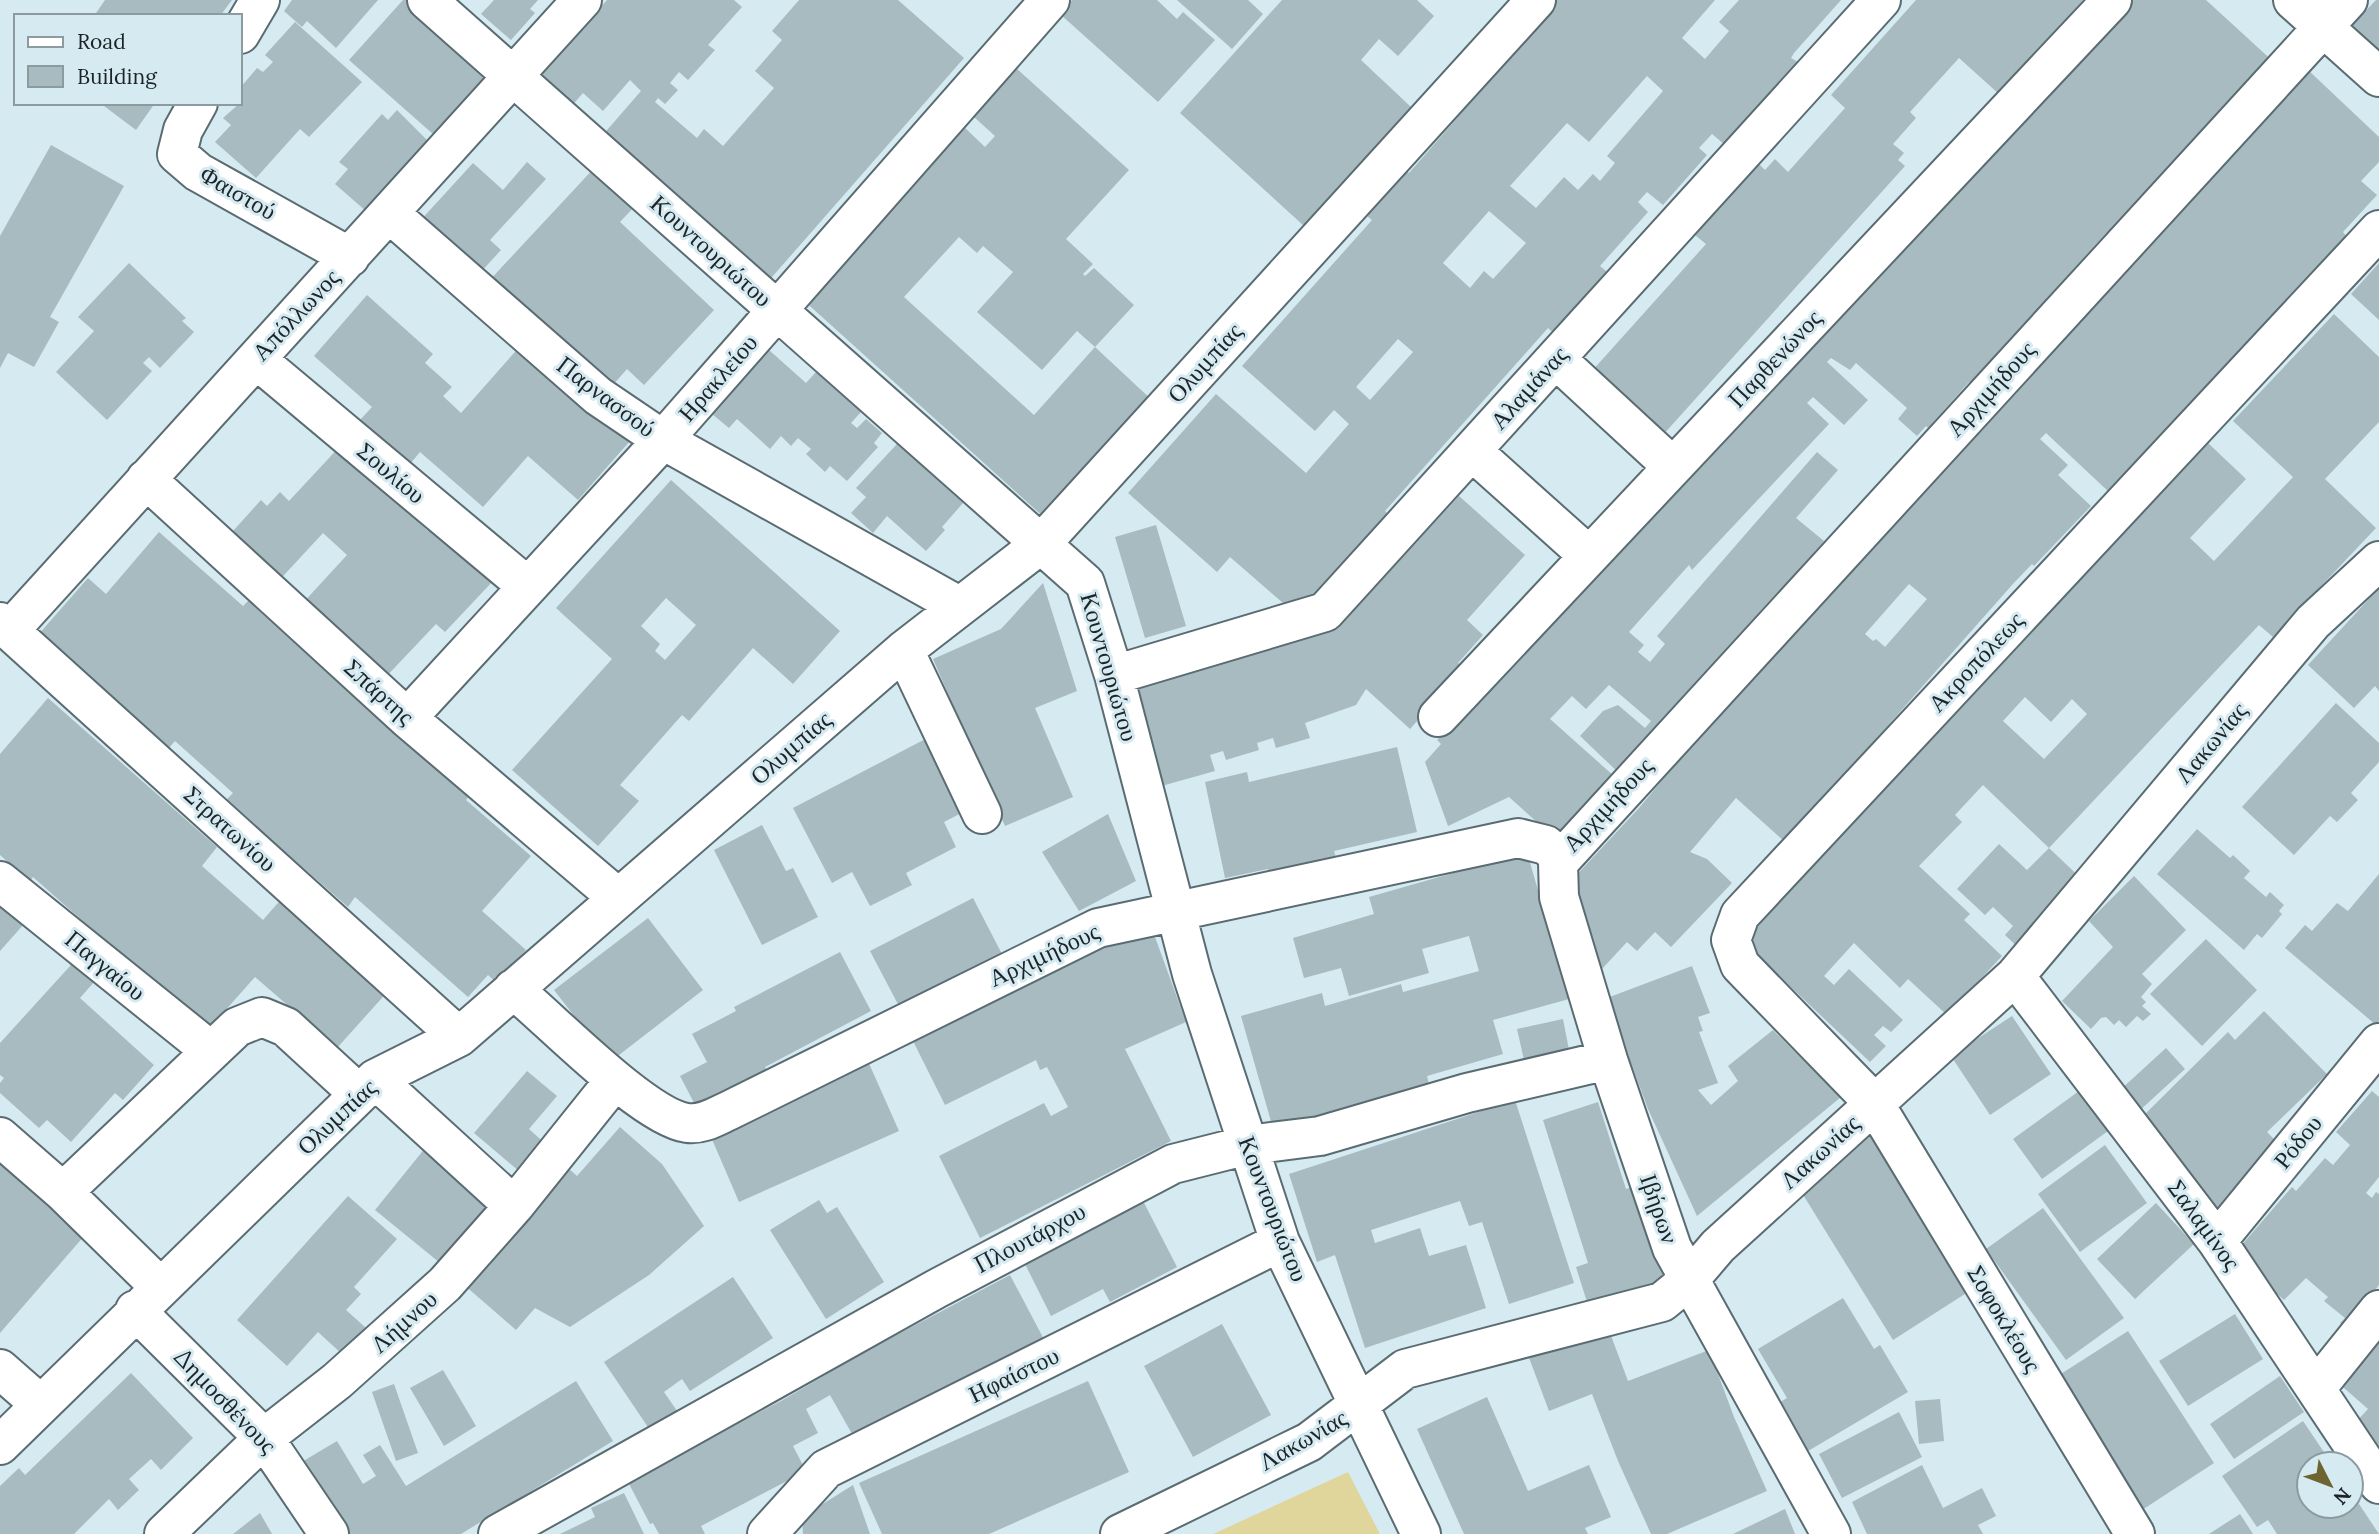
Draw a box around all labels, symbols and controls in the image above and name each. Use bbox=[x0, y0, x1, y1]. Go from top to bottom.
legend bbox=[14, 14, 242, 105]
text: Road bbox=[77, 28, 126, 55]
text: Building bbox=[77, 63, 157, 90]
street label: Φαιστού bbox=[195, 158, 282, 227]
street label: Κουντουριώτου bbox=[644, 188, 779, 313]
street label: Απόλλωνος bbox=[245, 262, 346, 367]
street label: Παρθενώνος bbox=[1721, 303, 1828, 414]
street label: Ολυμπίας bbox=[1160, 316, 1249, 409]
street label: Ηρακλείου bbox=[671, 327, 764, 428]
street label: Αρχιμήδους bbox=[1939, 334, 2042, 443]
street label: Αλαμάνας bbox=[1483, 339, 1575, 436]
street label: Παρνασσού bbox=[551, 349, 662, 444]
street label: Σουλίου bbox=[351, 435, 432, 510]
street label: Κουντουριώτου bbox=[1073, 589, 1146, 745]
street label: Ακροπόλεως bbox=[1921, 605, 2030, 718]
street label: Σπάρτης bbox=[338, 652, 421, 732]
street label: Λακωνίας bbox=[2168, 695, 2254, 790]
street label: Ολυμπίας bbox=[744, 704, 838, 791]
street label: Αρχιμήδους bbox=[1556, 750, 1660, 859]
street label: Στρατωνίου bbox=[177, 779, 283, 878]
street label: Αρχιμήδους bbox=[984, 915, 1104, 994]
street label: Παγγαίου bbox=[59, 924, 152, 1008]
street label: Ολυμπίας bbox=[290, 1072, 383, 1161]
street label: Λακωνίας bbox=[1773, 1107, 1866, 1196]
street label: Ρόδου bbox=[2267, 1108, 2329, 1175]
street label: Κουντουριώτου bbox=[1232, 1132, 1315, 1286]
street label: Ιβήρων bbox=[1633, 1170, 1686, 1248]
street label: Σαλαμίνος bbox=[2161, 1173, 2248, 1276]
street label: Πλουτάρχου bbox=[969, 1195, 1091, 1280]
street label: Σοφοκλέους bbox=[1960, 1260, 2049, 1378]
street label: Λήμνου bbox=[364, 1284, 444, 1360]
street label: Ηφαίστου bbox=[964, 1339, 1064, 1410]
street label: Δημοσθένους bbox=[167, 1341, 284, 1460]
street label: Λακωνίας bbox=[1253, 1402, 1353, 1477]
north arrow bbox=[2295, 1450, 2365, 1520]
text: N bbox=[2329, 1483, 2356, 1510]

